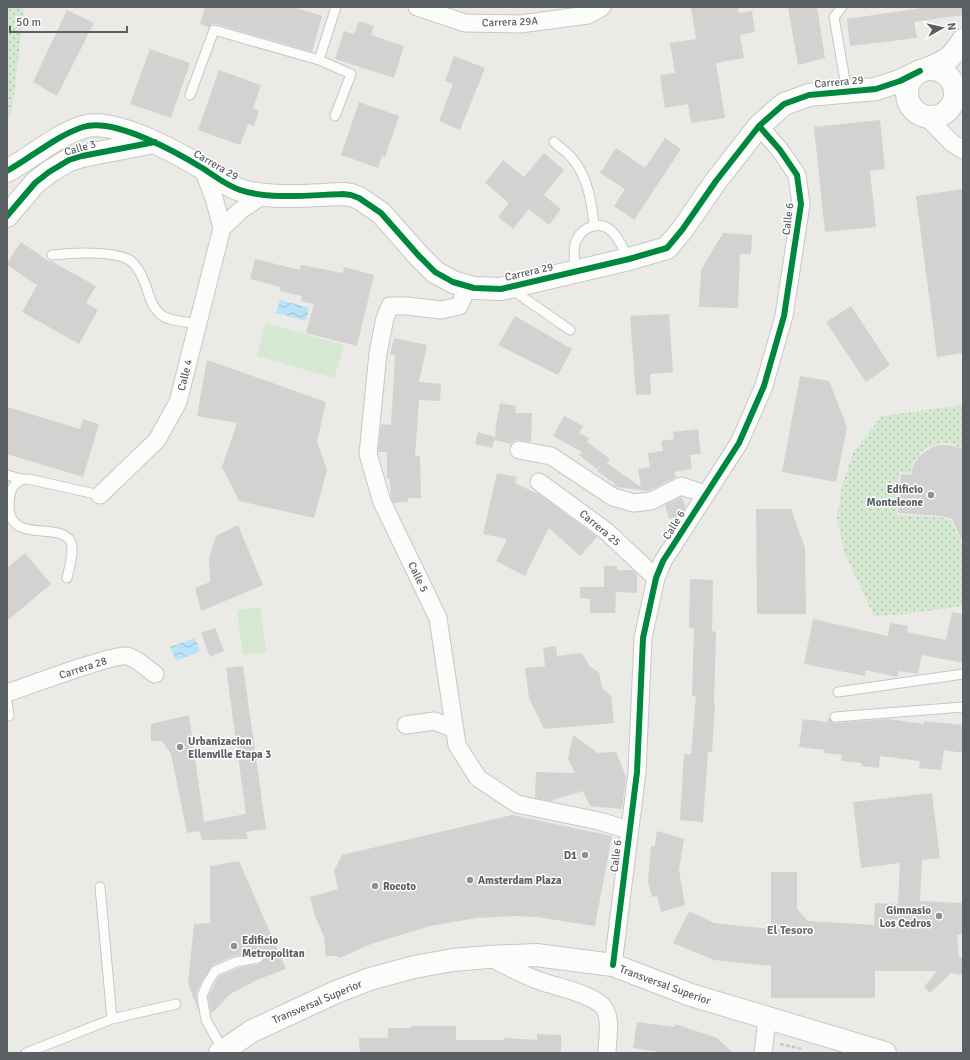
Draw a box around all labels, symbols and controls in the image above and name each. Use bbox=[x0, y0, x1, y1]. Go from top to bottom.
scale bar bbox=[10, 8, 127, 34]
north arrow bbox=[922, 8, 962, 48]
text: 50 m bbox=[16, 15, 41, 30]
street label: Carrera 29A bbox=[482, 15, 539, 29]
text: N bbox=[944, 22, 958, 31]
street label: Carrera 29 bbox=[814, 73, 864, 91]
street label: Calle 3 bbox=[63, 137, 97, 159]
street label: Carrera 29 bbox=[191, 147, 241, 183]
street label: Calle 6 bbox=[780, 202, 796, 236]
street label: Carrera 29 bbox=[503, 260, 555, 284]
street label: Calle 4 bbox=[175, 358, 195, 392]
place label: Edificio Monteleone bbox=[867, 483, 924, 509]
marker: Edificio Monteleone bbox=[926, 490, 936, 500]
street label: Carrera 25 bbox=[577, 507, 623, 549]
street label: Calle 6 bbox=[660, 508, 688, 542]
street label: Calle 5 bbox=[405, 560, 431, 594]
street label: Carrera 28 bbox=[58, 654, 109, 682]
place label: Urbanizacion Ellenville Etapa 3 bbox=[188, 735, 271, 761]
marker: Urbanizacion Ellenville Etapa 3 bbox=[175, 742, 185, 752]
street label: Calle 6 bbox=[608, 839, 624, 873]
place label: D1 bbox=[564, 849, 577, 862]
marker: D1 bbox=[580, 850, 590, 860]
place label: Amsterdam Plaza bbox=[478, 874, 562, 887]
marker: Amsterdam Plaza bbox=[465, 875, 475, 885]
place label: Rocoto bbox=[383, 880, 416, 893]
marker: Rocoto bbox=[370, 881, 380, 891]
place label: Gimnasio Los Cedros bbox=[879, 904, 931, 930]
marker: Gimnasio Los Cedros bbox=[934, 911, 944, 921]
district label: El Tesoro bbox=[767, 923, 813, 938]
place label: Edificio Metropolitan bbox=[242, 934, 305, 960]
marker: Edificio Metropolitan bbox=[229, 941, 239, 951]
street label: Transversal Superior bbox=[618, 962, 712, 1008]
street label: Transversal Superior bbox=[270, 977, 364, 1027]

